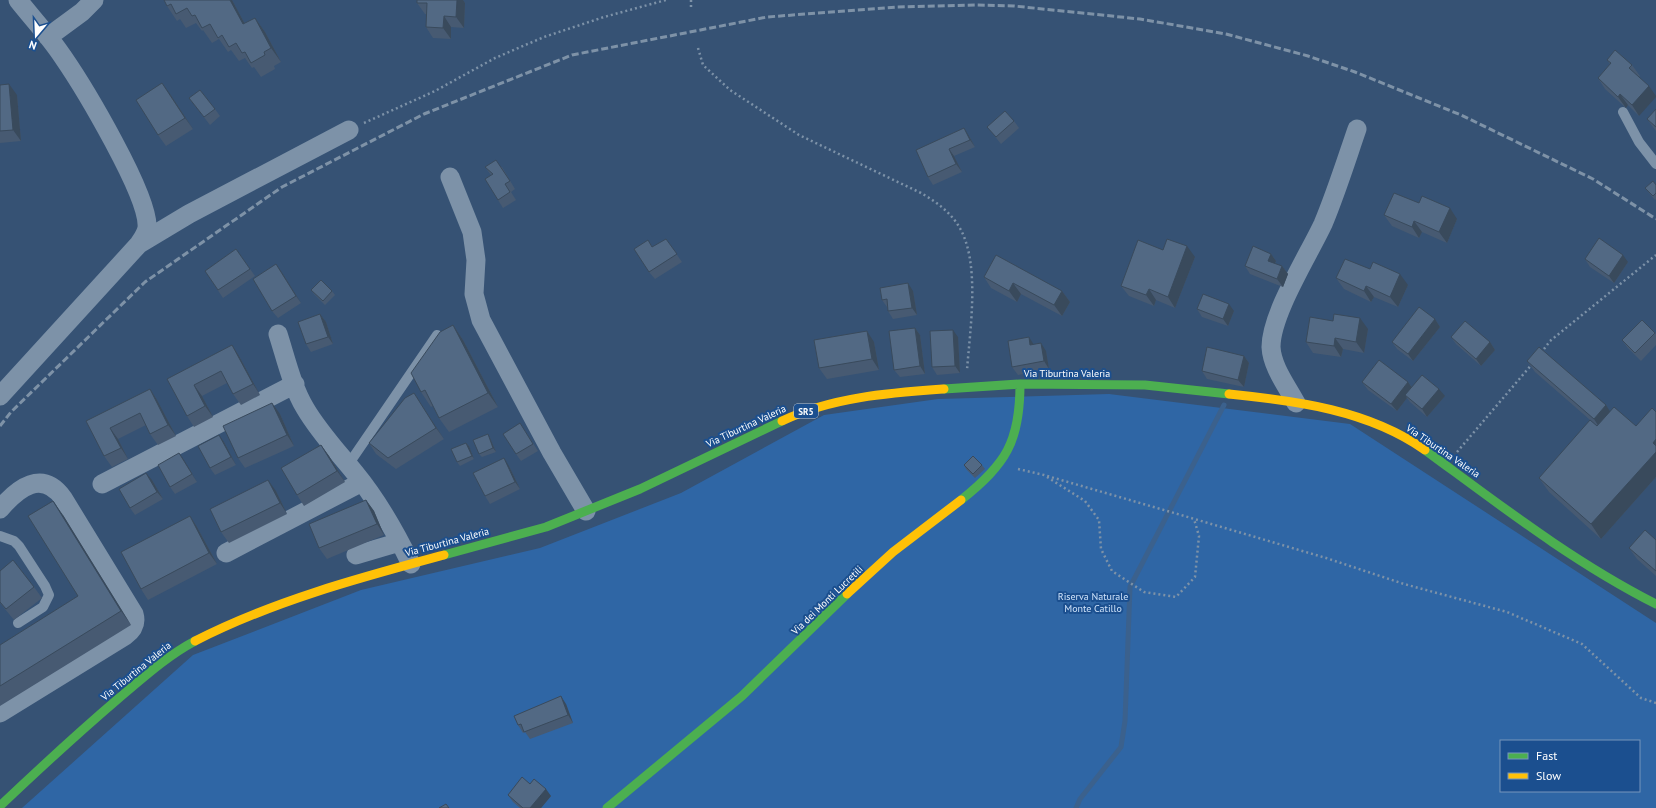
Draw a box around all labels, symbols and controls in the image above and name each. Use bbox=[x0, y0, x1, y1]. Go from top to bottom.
north arrow bbox=[16, 16, 56, 56]
text: N bbox=[27, 38, 38, 53]
street label: Via Tiburtina Valeria bbox=[1023, 367, 1110, 380]
street label: Via Tiburtina Valeria bbox=[703, 402, 788, 451]
road number: SR5 bbox=[794, 404, 818, 418]
street label: Via Tiburtina Valeria bbox=[1403, 421, 1483, 481]
street label: Via Tiburtina Valeria bbox=[403, 525, 490, 560]
street label: Via dei Monti Lucretili bbox=[788, 563, 865, 638]
park label: Riserva Naturale Monte Catillo bbox=[1058, 590, 1128, 615]
street label: Via Tiburtina Valeria bbox=[98, 639, 174, 704]
legend bbox=[1500, 740, 1640, 792]
text: Fast bbox=[1536, 748, 1557, 763]
text: Slow bbox=[1536, 768, 1561, 783]

